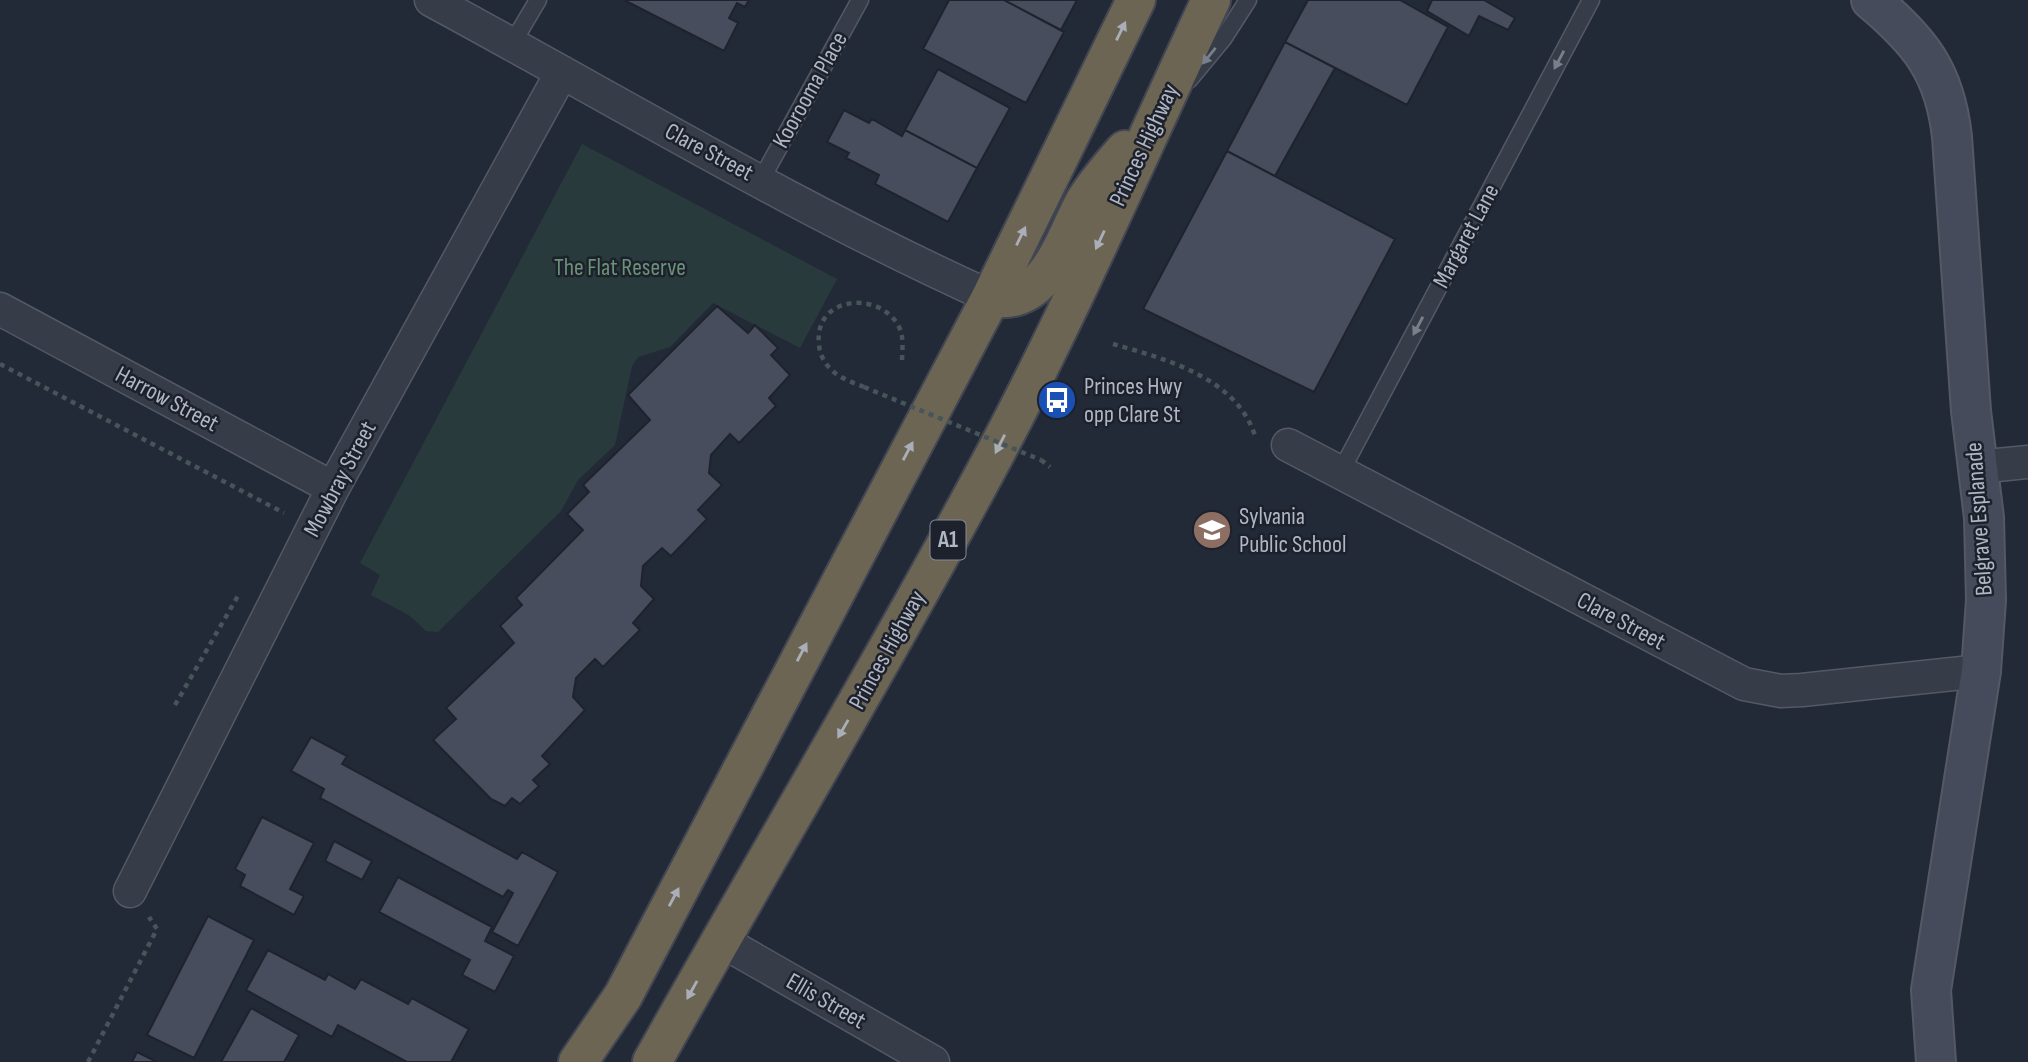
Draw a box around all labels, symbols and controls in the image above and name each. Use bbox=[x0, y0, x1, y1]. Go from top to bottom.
one-way arrow bbox=[1115, 21, 1126, 41]
street label: Koorooma Place bbox=[766, 27, 854, 153]
one-way arrow bbox=[1202, 48, 1217, 65]
one-way arrow bbox=[1553, 50, 1565, 70]
street label: Princes Highway bbox=[1103, 79, 1185, 211]
street label: Clare Street bbox=[660, 117, 758, 187]
street label: Margaret Lane bbox=[1427, 179, 1505, 293]
one-way arrow bbox=[1015, 226, 1026, 246]
one-way arrow bbox=[1094, 229, 1105, 250]
park label: The Flat Reserve bbox=[554, 253, 686, 282]
one-way arrow bbox=[1412, 316, 1424, 336]
street label: Harrow Street bbox=[110, 360, 224, 438]
place label: Princes Hwy opp Clare St bbox=[1084, 372, 1182, 429]
bus stop icon: Princes Hwy opp Clare St bbox=[1036, 379, 1078, 421]
street label: Mowbray Street bbox=[297, 416, 383, 542]
one-way arrow bbox=[994, 434, 1005, 454]
one-way arrow bbox=[902, 441, 914, 461]
street label: Belgrave Esplanade bbox=[1959, 441, 1999, 597]
place label: Sylvania Public School bbox=[1239, 502, 1347, 559]
school or university icon: Sylvania Public School bbox=[1191, 509, 1233, 551]
road number: A1 bbox=[930, 520, 965, 560]
street label: Princes Highway bbox=[842, 586, 932, 714]
street label: Clare Street bbox=[1572, 586, 1670, 656]
one-way arrow bbox=[796, 642, 808, 662]
one-way arrow bbox=[837, 720, 849, 739]
one-way arrow bbox=[668, 887, 680, 907]
street label: Ellis Street bbox=[781, 967, 871, 1035]
one-way arrow bbox=[686, 980, 698, 999]

